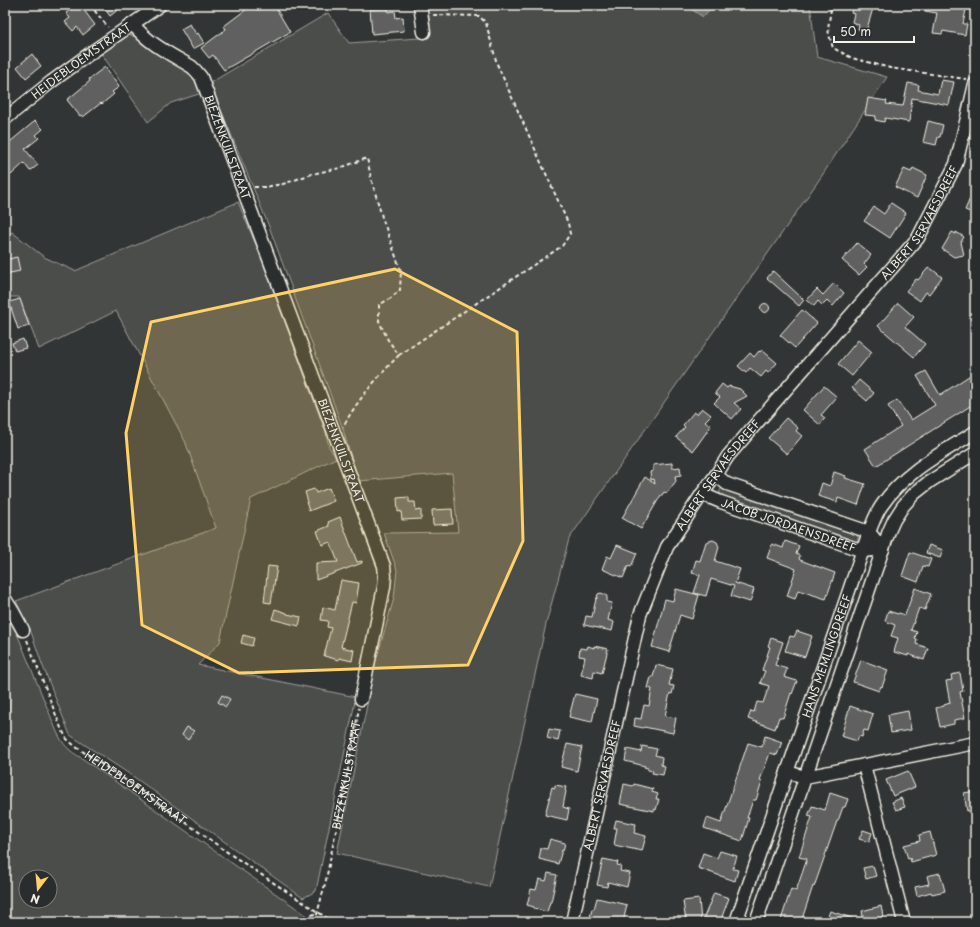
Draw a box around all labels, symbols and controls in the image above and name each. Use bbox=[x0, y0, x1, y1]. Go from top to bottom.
street label: HEIDEBLOEMSTRAAT bbox=[27, 18, 135, 103]
scale bar bbox=[834, 18, 914, 44]
text: 50 m bbox=[840, 22, 871, 40]
street label: BIEZENKUILSTRAAT bbox=[200, 92, 255, 202]
street label: ALBERT SERVAESDREEF bbox=[876, 162, 962, 283]
street label: BIEZENKUILSTRAAT bbox=[314, 396, 369, 506]
street label: ALBERT SERVAESDREEF bbox=[671, 416, 764, 533]
street label: JACOB JORDAENSDREEF bbox=[719, 494, 858, 556]
street label: HANS MEMLINGDREEF bbox=[797, 592, 855, 720]
street label: ALBERT SERVAESDREEF bbox=[579, 718, 625, 852]
street label: BIEZENKUILSTRAAT bbox=[327, 719, 365, 831]
street label: HEIDEBLOEMSTRAAT bbox=[82, 746, 190, 829]
north arrow bbox=[18, 869, 58, 909]
text: N bbox=[28, 890, 42, 908]

